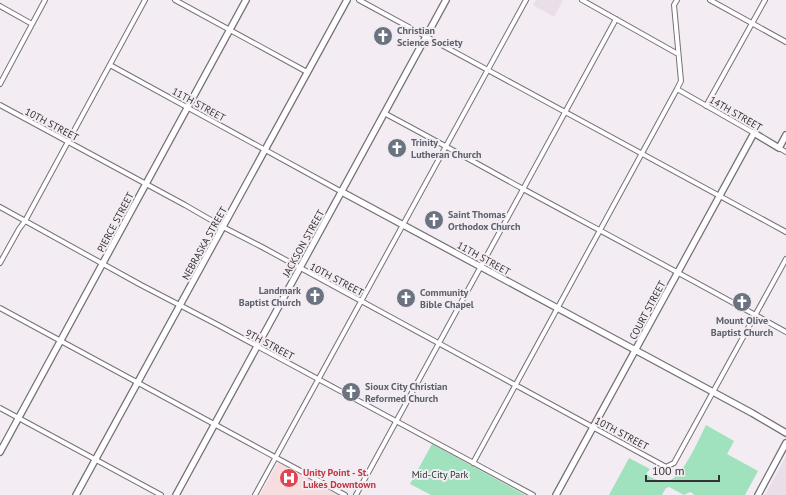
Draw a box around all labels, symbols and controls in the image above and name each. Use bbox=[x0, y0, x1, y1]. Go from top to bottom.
place label: Christian Science Society bbox=[397, 24, 463, 49]
church icon: Christian Science Society bbox=[372, 25, 394, 47]
street label: 11TH STREET bbox=[170, 84, 228, 125]
street label: 14TH STREET bbox=[707, 93, 765, 134]
street label: 10TH STREET bbox=[23, 105, 81, 144]
place label: Trinity Lutheran Church bbox=[411, 136, 482, 161]
church icon: Trinity Lutheran Church bbox=[386, 137, 408, 159]
street label: PIERCE STREET bbox=[94, 190, 137, 255]
street label: NEBRASKA STREET bbox=[179, 204, 230, 282]
street label: JACKSON STREET bbox=[279, 207, 328, 280]
place label: Saint Thomas Orthodox Church bbox=[448, 208, 520, 233]
church icon: Saint Thomas Orthodox Church bbox=[423, 209, 445, 231]
street label: 11TH STREET bbox=[455, 238, 513, 279]
street label: 10TH STREET bbox=[308, 260, 366, 299]
street label: COURT STREET bbox=[626, 278, 669, 342]
place label: Landmark Baptist Church bbox=[239, 284, 301, 309]
church icon: Landmark Baptist Church bbox=[304, 285, 326, 307]
place label: Community Bible Chapel bbox=[420, 286, 474, 311]
church icon: Community Bible Chapel bbox=[395, 287, 417, 309]
church icon: Mount Olive Baptist Church bbox=[731, 291, 753, 313]
place label: Mount Olive Baptist Church bbox=[711, 314, 773, 339]
street label: 9TH STREET bbox=[243, 326, 297, 363]
place label: Sioux City Christian Reformed Church bbox=[365, 380, 448, 405]
church icon: Sioux City Christian Reformed Church bbox=[340, 381, 362, 403]
street label: 10TH STREET bbox=[593, 414, 651, 453]
scale bar bbox=[646, 457, 719, 483]
text: 100 m bbox=[652, 463, 685, 478]
place label: Unity Point - St. Lukes Downtown bbox=[303, 466, 376, 491]
hospital icon: Unity Point - St. Lukes Downtown bbox=[278, 467, 300, 489]
park label: Mid-City Park bbox=[412, 468, 469, 481]

